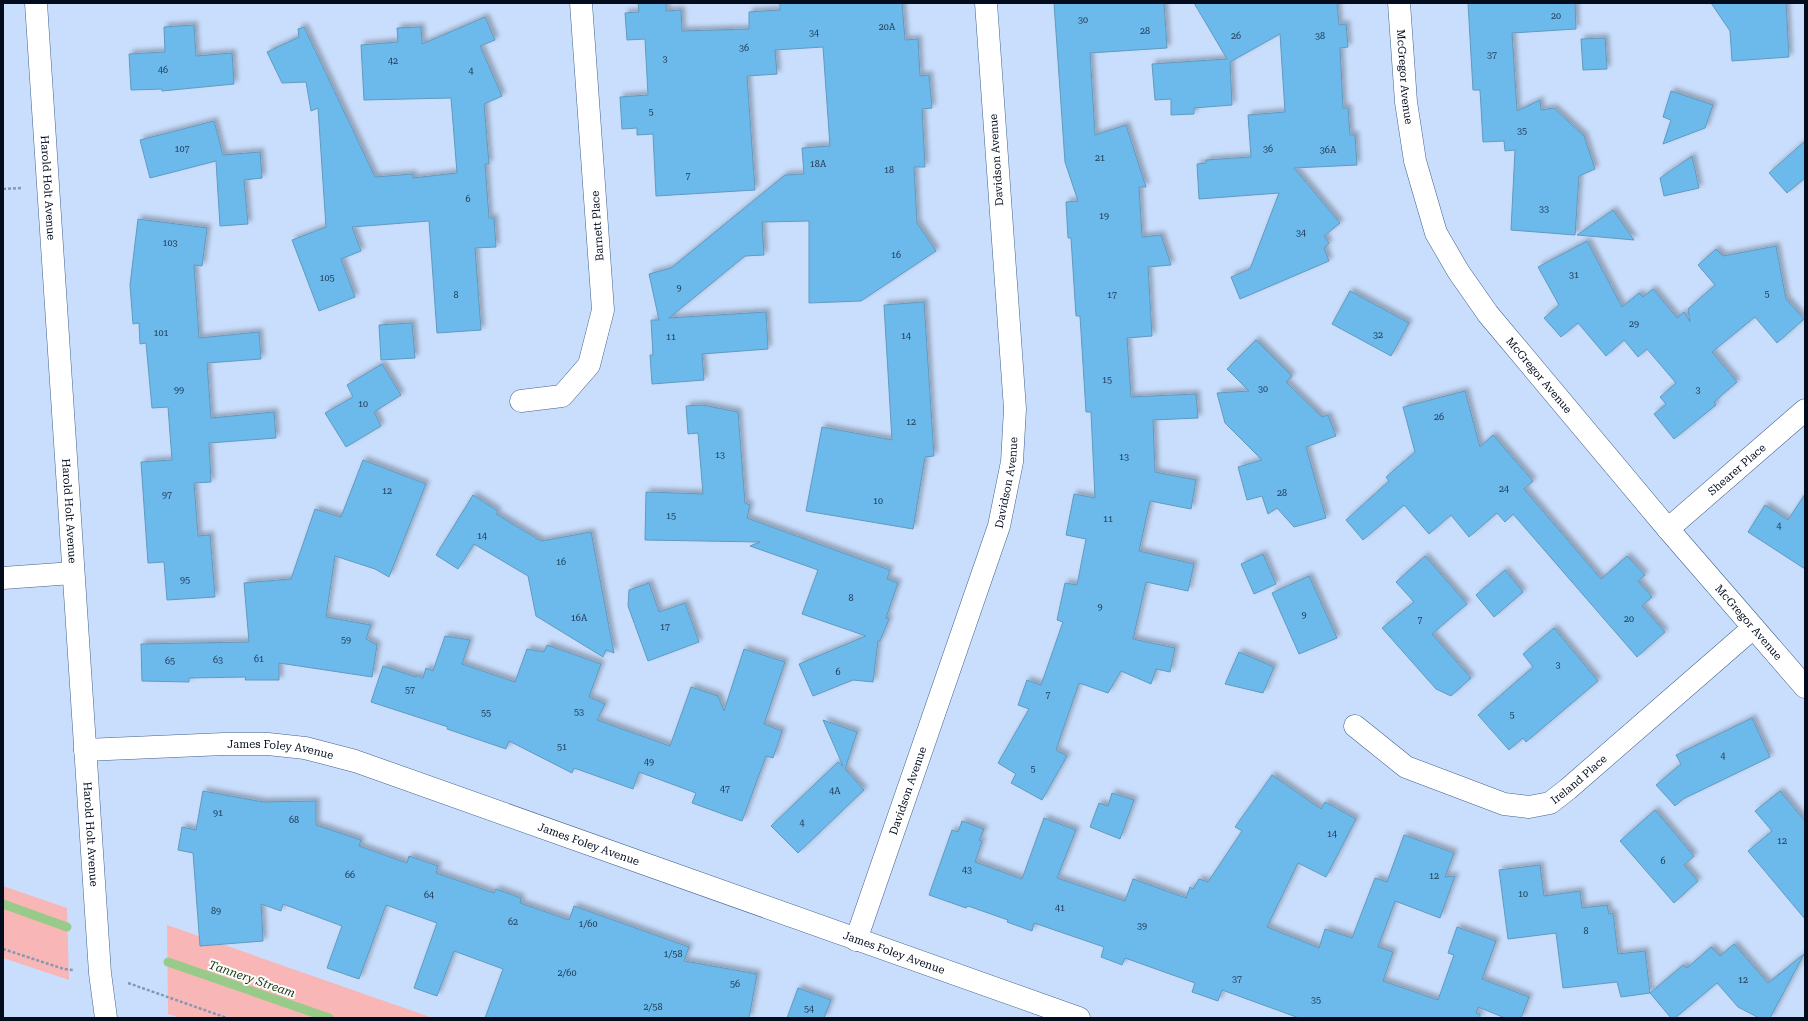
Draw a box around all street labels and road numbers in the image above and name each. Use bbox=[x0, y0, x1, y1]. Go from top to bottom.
street label: McGregor Avenue bbox=[1394, 29, 1415, 125]
street label: Davidson Avenue bbox=[987, 113, 1006, 206]
street label: Harold Holt Avenue bbox=[38, 135, 58, 241]
street label: Barnett Place bbox=[589, 190, 606, 262]
street label: McGregor Avenue bbox=[1503, 335, 1574, 416]
street label: Davidson Avenue bbox=[993, 437, 1020, 530]
street label: Shearer Place bbox=[1706, 441, 1769, 498]
street label: Harold Holt Avenue bbox=[59, 458, 79, 564]
street label: McGregor Avenue bbox=[1712, 582, 1785, 663]
street label: James Foley Avenue bbox=[227, 738, 335, 762]
street label: Davidson Avenue bbox=[887, 745, 929, 837]
street label: Ireland Place bbox=[1548, 752, 1610, 807]
street label: Harold Holt Avenue bbox=[80, 781, 100, 887]
street label: James Foley Avenue bbox=[536, 820, 641, 868]
street label: James Foley Avenue bbox=[841, 929, 946, 977]

